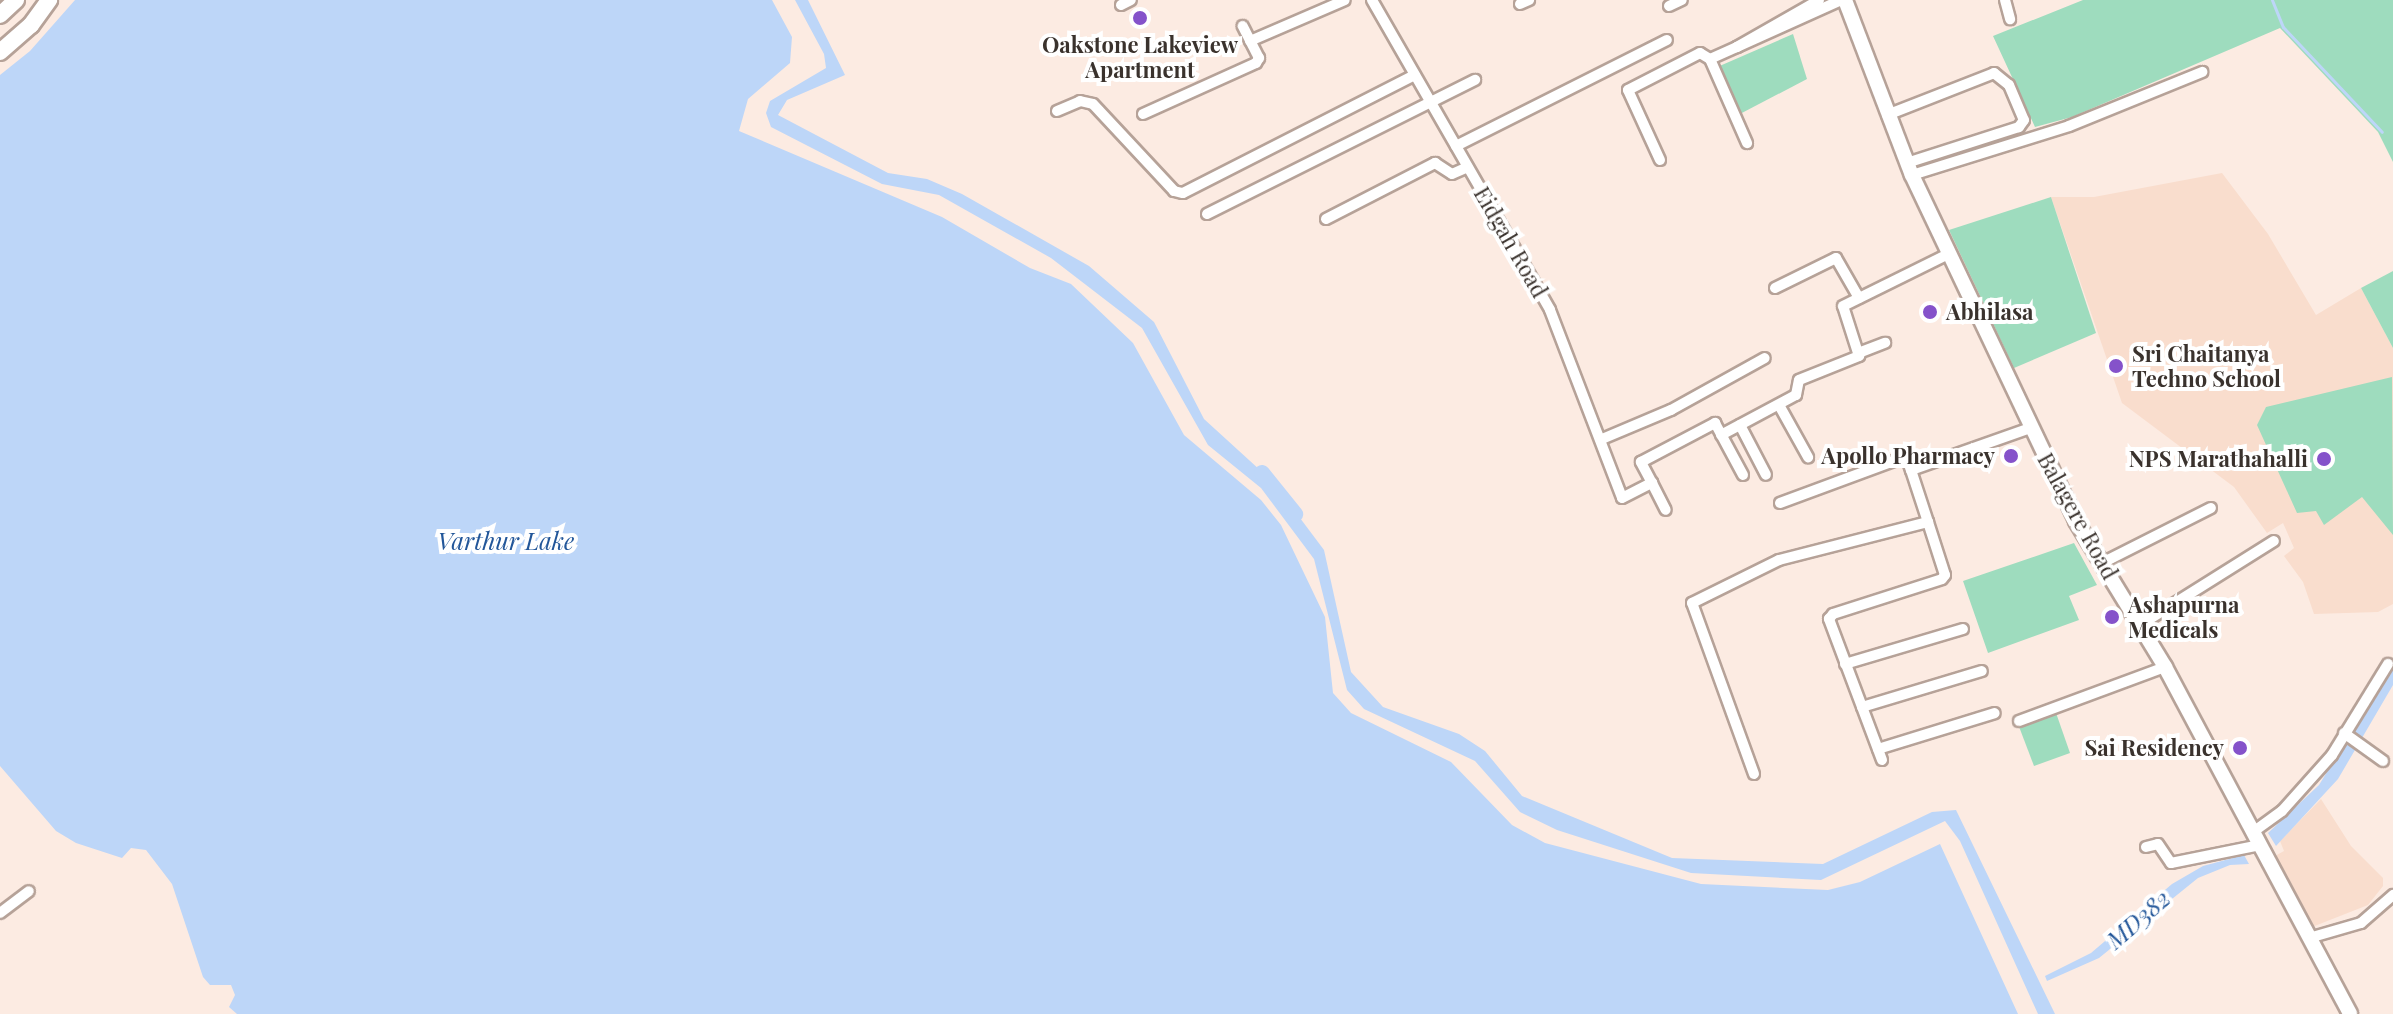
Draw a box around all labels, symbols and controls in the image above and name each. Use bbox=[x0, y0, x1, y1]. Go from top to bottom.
marker: Oakstone Lakeview Apartment bbox=[1131, 9, 1149, 27]
place label: Oakstone Lakeview Apartment bbox=[1042, 31, 1238, 82]
street label: Eidgah Road bbox=[1469, 182, 1553, 302]
place label: Abhilasa bbox=[1946, 299, 2033, 325]
marker: Abhilasa bbox=[1921, 303, 1939, 321]
place label: Sri Chaitanya Techno School bbox=[2132, 340, 2281, 392]
marker: Sri Chaitanya Techno School bbox=[2107, 357, 2125, 375]
place label: Apollo Pharmacy bbox=[1821, 443, 1995, 469]
place label: NPS Marathahalli bbox=[2129, 446, 2308, 472]
marker: Apollo Pharmacy bbox=[2002, 447, 2020, 465]
street label: Balagere Road bbox=[2032, 448, 2124, 584]
marker: NPS Marathahalli bbox=[2315, 450, 2333, 468]
water label: Varthur Lake bbox=[438, 527, 574, 555]
place label: Ashapurna Medicals bbox=[2128, 591, 2239, 642]
marker: Ashapurna Medicals bbox=[2103, 608, 2121, 626]
place label: Sai Residency bbox=[2084, 735, 2224, 761]
marker: Sai Residency bbox=[2231, 739, 2249, 757]
water label: MD382 bbox=[2100, 884, 2176, 954]

